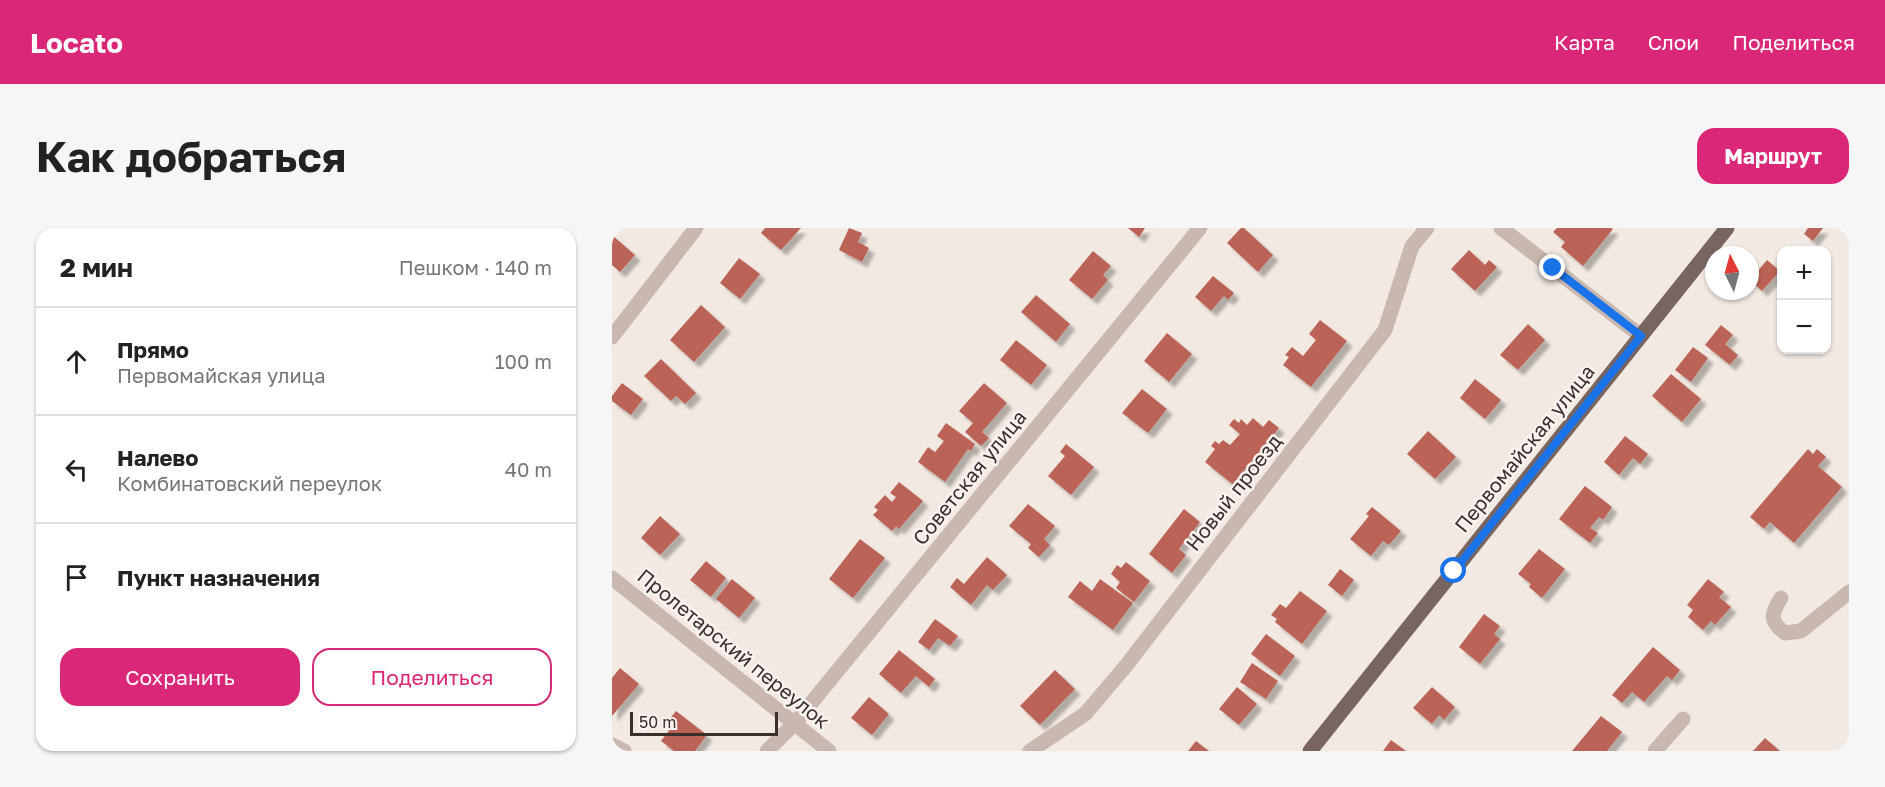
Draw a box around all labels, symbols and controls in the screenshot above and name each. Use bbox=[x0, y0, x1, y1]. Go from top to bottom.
text: Locato bbox=[30, 26, 123, 59]
text: Карта bbox=[1554, 29, 1615, 55]
text: Слои bbox=[1648, 29, 1699, 55]
text: Поделиться bbox=[1732, 29, 1855, 55]
button: Маршрут bbox=[1697, 128, 1849, 184]
text: Как добраться bbox=[36, 131, 346, 181]
north arrow bbox=[1705, 246, 1759, 300]
map controls bbox=[1777, 246, 1831, 354]
button: + bbox=[1777, 246, 1831, 300]
text: 2 мин bbox=[60, 252, 133, 283]
route end bbox=[1539, 254, 1565, 280]
text: Пешком · 140 m bbox=[399, 255, 552, 279]
button: − bbox=[1777, 300, 1831, 354]
text: Прямо bbox=[117, 336, 189, 363]
icon: ahead bbox=[60, 345, 93, 378]
text: 100 m bbox=[495, 349, 552, 373]
street label: Первомайская улица bbox=[1449, 359, 1599, 537]
text: Первомайская улица bbox=[117, 363, 326, 387]
street label: Советская улица bbox=[907, 405, 1031, 549]
street label: Новый проезд bbox=[1180, 429, 1286, 555]
text: Налево bbox=[117, 444, 199, 471]
icon: left bbox=[60, 453, 93, 486]
text: 40 m bbox=[505, 457, 552, 481]
text: Комбинатовский переулок bbox=[117, 471, 382, 495]
route start bbox=[1440, 557, 1466, 583]
icon: arrive bbox=[60, 561, 93, 594]
street label: Пролетарский переулок bbox=[633, 563, 835, 733]
text: Пункт назначения bbox=[117, 564, 320, 591]
button: Сохранить bbox=[60, 648, 300, 706]
button: Поделиться bbox=[312, 648, 552, 706]
scale bar bbox=[630, 709, 778, 736]
text: 50 m bbox=[639, 712, 676, 732]

